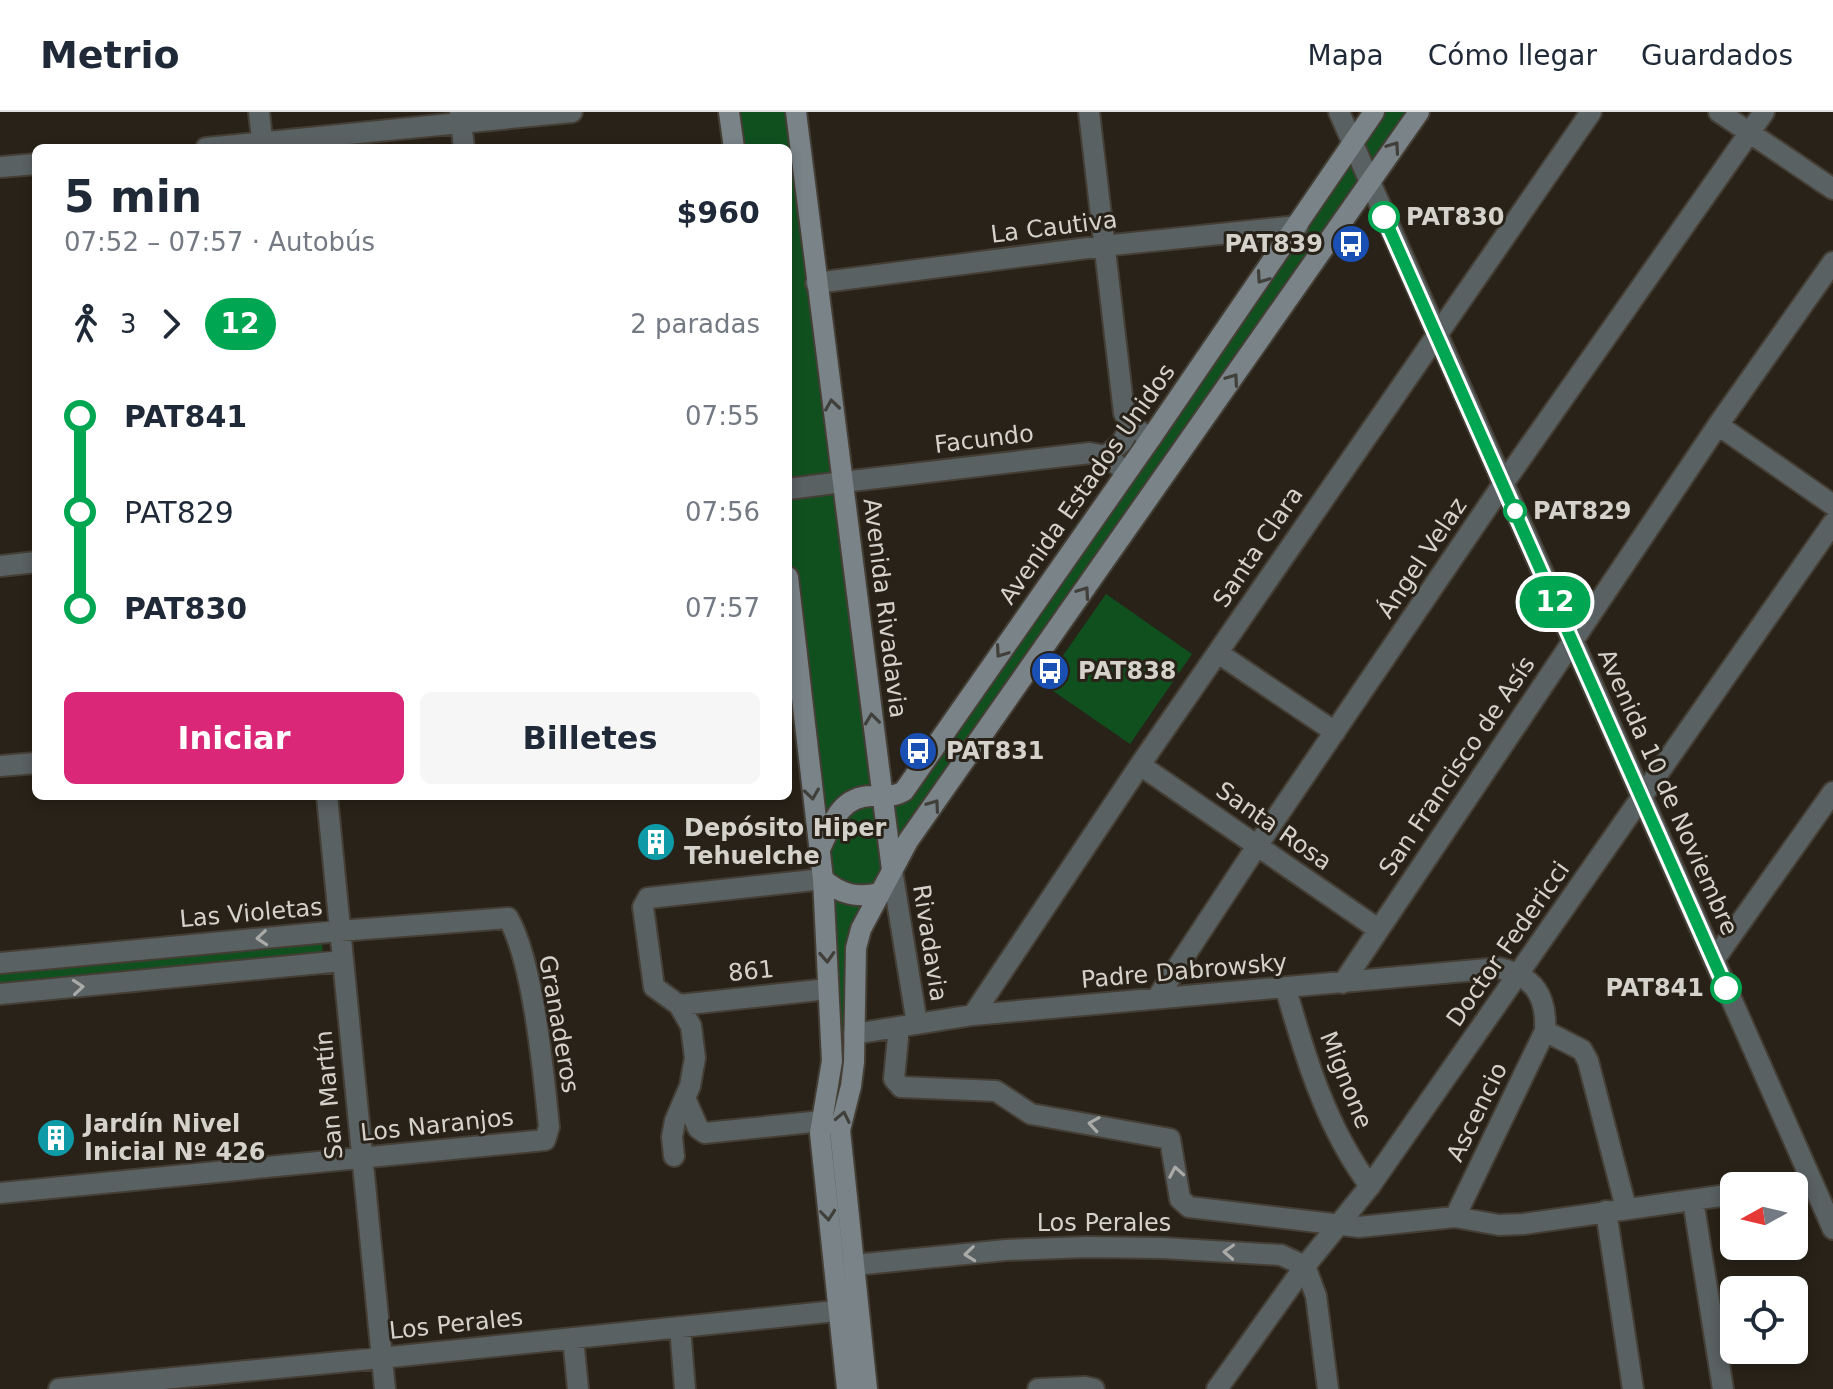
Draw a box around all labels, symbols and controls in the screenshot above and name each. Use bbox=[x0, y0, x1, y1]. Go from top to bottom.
text: Metrio bbox=[40, 33, 180, 77]
text: Mapa bbox=[1307, 39, 1384, 72]
text: Cómo llegar bbox=[1428, 39, 1597, 72]
text: Guardados bbox=[1641, 39, 1793, 72]
one-way arrow bbox=[1384, 142, 1399, 156]
text: 5 min bbox=[64, 171, 202, 222]
text: $960 bbox=[677, 195, 760, 230]
marker: PAT830 bbox=[1369, 202, 1399, 232]
place label: PAT830 bbox=[1406, 203, 1505, 231]
street label: La Cautiva bbox=[989, 205, 1119, 249]
bus stop icon: PAT839 bbox=[1330, 223, 1372, 265]
text: 07:52 – 07:57 · Autobús bbox=[64, 227, 375, 257]
place label: PAT839 bbox=[1224, 230, 1323, 258]
one-way arrow bbox=[1257, 269, 1272, 283]
icon: walk bbox=[64, 302, 108, 346]
icon: forward bbox=[149, 302, 193, 346]
text: 12 bbox=[221, 307, 260, 340]
text: 3 bbox=[120, 309, 137, 339]
text: 2 paradas bbox=[630, 309, 760, 339]
street label: Avenida Estados Unidos bbox=[993, 358, 1181, 610]
one-way arrow bbox=[1223, 374, 1238, 388]
one-way arrow bbox=[824, 398, 841, 411]
text: PAT841 bbox=[124, 399, 247, 434]
text: 07:55 bbox=[685, 401, 760, 431]
street label: Facundo bbox=[933, 419, 1035, 459]
street label: Santa Clara bbox=[1207, 481, 1309, 613]
street label: Ángel Velaz bbox=[1371, 492, 1473, 624]
text: PAT829 bbox=[124, 495, 234, 530]
text: 07:56 bbox=[685, 497, 760, 527]
street label: Avenida Rivadavia bbox=[858, 497, 912, 719]
place label: PAT829 bbox=[1533, 497, 1632, 525]
marker: PAT829 bbox=[1504, 500, 1526, 522]
line badge: 12 bbox=[1519, 576, 1591, 628]
text: 12 bbox=[1536, 585, 1574, 618]
one-way arrow bbox=[1074, 587, 1089, 601]
text: PAT830 bbox=[124, 591, 247, 626]
text: 07:57 bbox=[685, 593, 760, 623]
one-way arrow bbox=[996, 643, 1011, 657]
street label: Avenida 10 de Noviembre bbox=[1592, 645, 1744, 939]
bus stop icon: PAT838 bbox=[1029, 650, 1071, 692]
street label: San Francisco de Asís bbox=[1373, 651, 1541, 881]
place label: PAT838 bbox=[1078, 657, 1177, 685]
button: Iniciar bbox=[64, 692, 404, 784]
button: Billetes bbox=[420, 692, 760, 784]
one-way arrow bbox=[864, 712, 881, 725]
bus stop icon: PAT831 bbox=[897, 730, 939, 772]
place label: PAT831 bbox=[946, 737, 1045, 765]
street label: Santa Rosa bbox=[1211, 776, 1337, 876]
one-way arrow bbox=[803, 787, 820, 801]
one-way arrow bbox=[924, 799, 939, 813]
place label: Depósito Hiper Tehuelche bbox=[684, 814, 886, 870]
building icon: Depósito Hiper Tehuelche bbox=[635, 821, 677, 863]
street label: Doctor Federicci bbox=[1441, 856, 1575, 1032]
street label: Rivadavia bbox=[907, 883, 953, 1003]
street label: Las Violetas bbox=[178, 893, 324, 933]
one-way arrow bbox=[255, 929, 268, 946]
street label: Padre Dabrowsky bbox=[1080, 948, 1288, 994]
one-way arrow bbox=[818, 951, 835, 964]
street label: Granaderos bbox=[533, 953, 585, 1095]
street label: 861 bbox=[727, 955, 775, 987]
marker: PAT841 bbox=[1711, 973, 1741, 1003]
place label: PAT841 bbox=[1605, 974, 1704, 1002]
one-way arrow bbox=[72, 979, 85, 996]
street label: Mignone bbox=[1314, 1027, 1378, 1133]
street label: San Martín bbox=[309, 1029, 349, 1161]
street label: Ascencio bbox=[1441, 1058, 1513, 1166]
street label: Los Naranjos bbox=[359, 1103, 515, 1147]
place label: Jardín Nivel Inicial Nº 426 bbox=[82, 1110, 266, 1166]
one-way arrow bbox=[834, 1110, 851, 1124]
building icon: Jardín Nivel Inicial Nº 426 bbox=[35, 1117, 77, 1159]
one-way arrow bbox=[1087, 1117, 1101, 1134]
one-way arrow bbox=[1168, 1165, 1185, 1179]
north arrow bbox=[1720, 1172, 1808, 1260]
map controls bbox=[1720, 1172, 1808, 1364]
one-way arrow bbox=[819, 1209, 836, 1222]
street label: Los Perales bbox=[1037, 1209, 1171, 1237]
one-way arrow bbox=[1222, 1244, 1235, 1261]
one-way arrow bbox=[963, 1245, 976, 1262]
button: locate bbox=[1720, 1276, 1808, 1364]
street label: Los Perales bbox=[388, 1303, 524, 1345]

